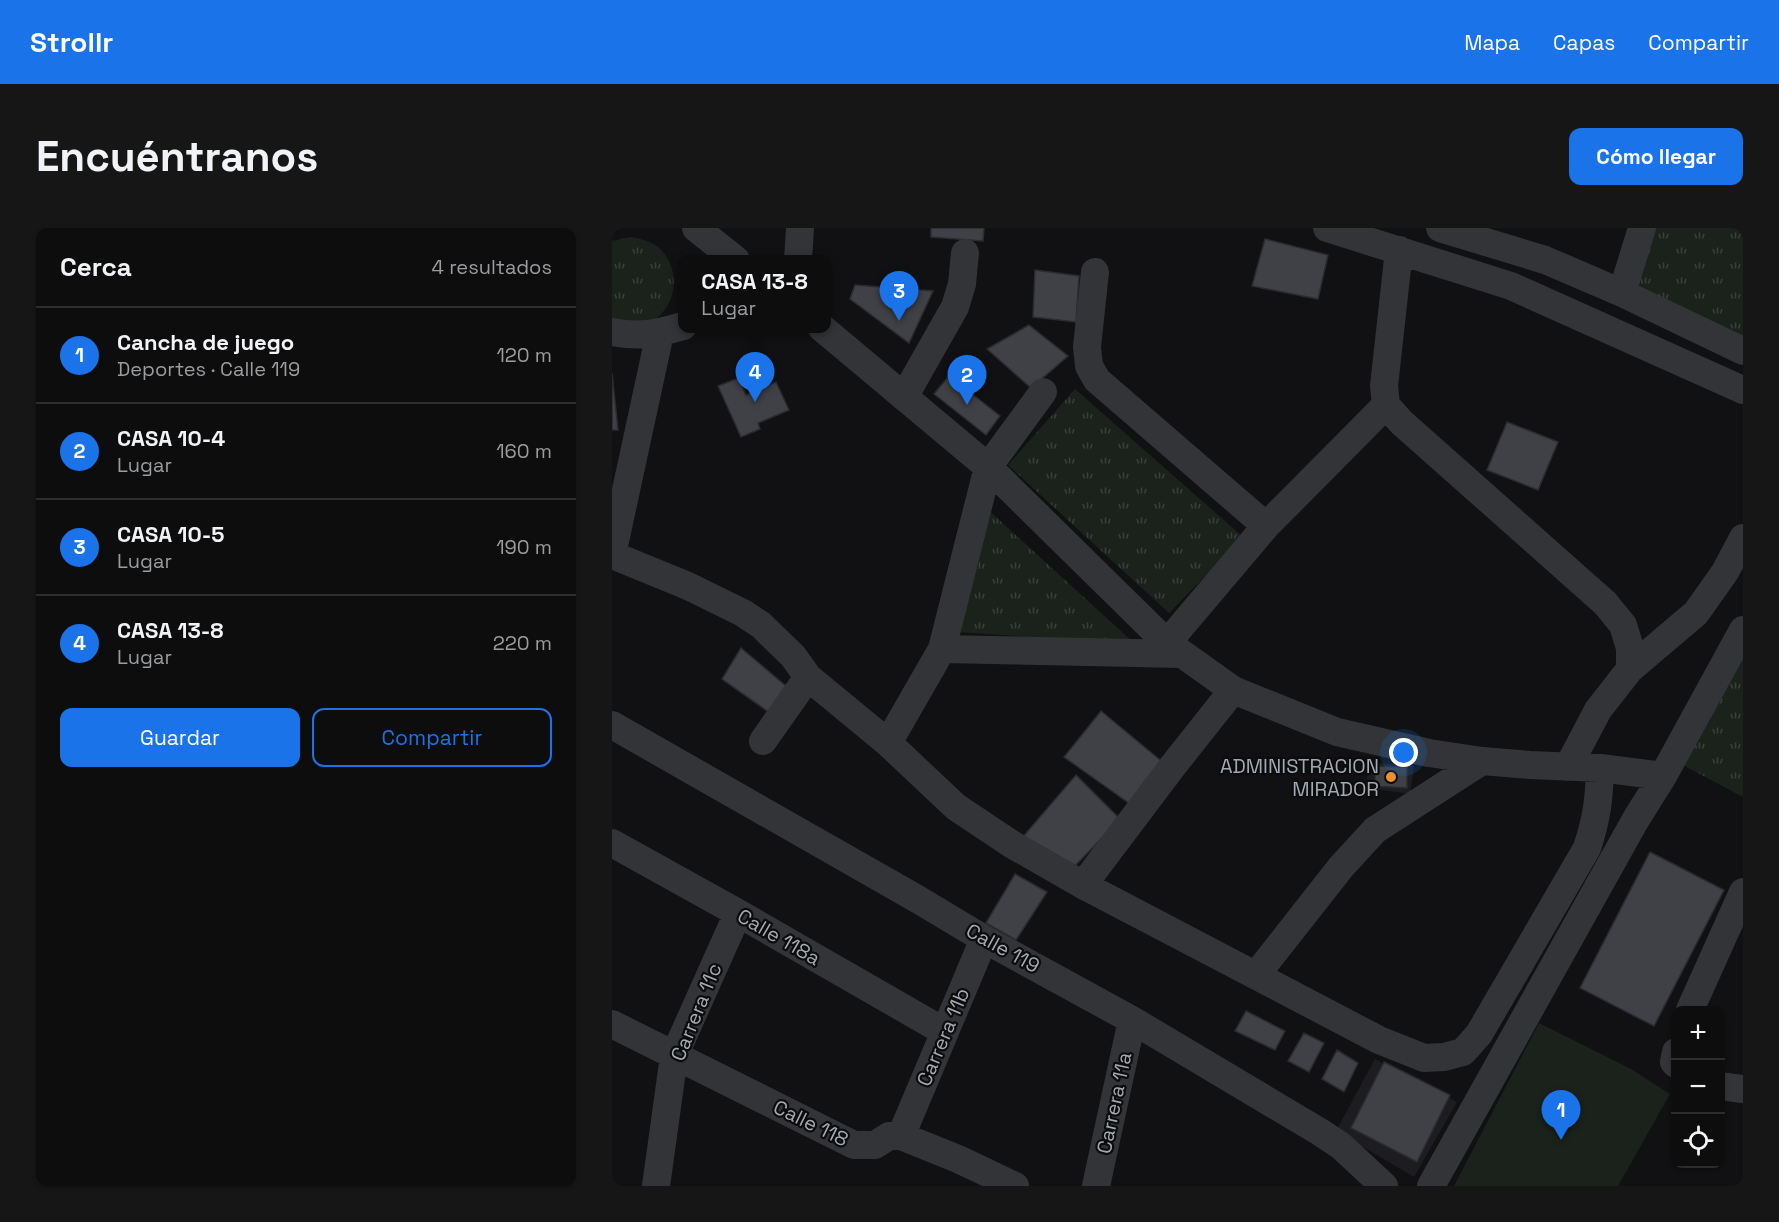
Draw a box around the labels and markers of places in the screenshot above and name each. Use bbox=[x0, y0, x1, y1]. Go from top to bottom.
pin: 3 bbox=[880, 272, 918, 321]
pin: 4 bbox=[736, 352, 774, 402]
pin: 2 bbox=[948, 356, 986, 405]
place label: ADMINISTRACION MIRADOR bbox=[1220, 753, 1379, 802]
marker: ADMINISTRACION MIRADOR bbox=[1384, 770, 1398, 784]
pin: 1 bbox=[1542, 1090, 1580, 1140]

